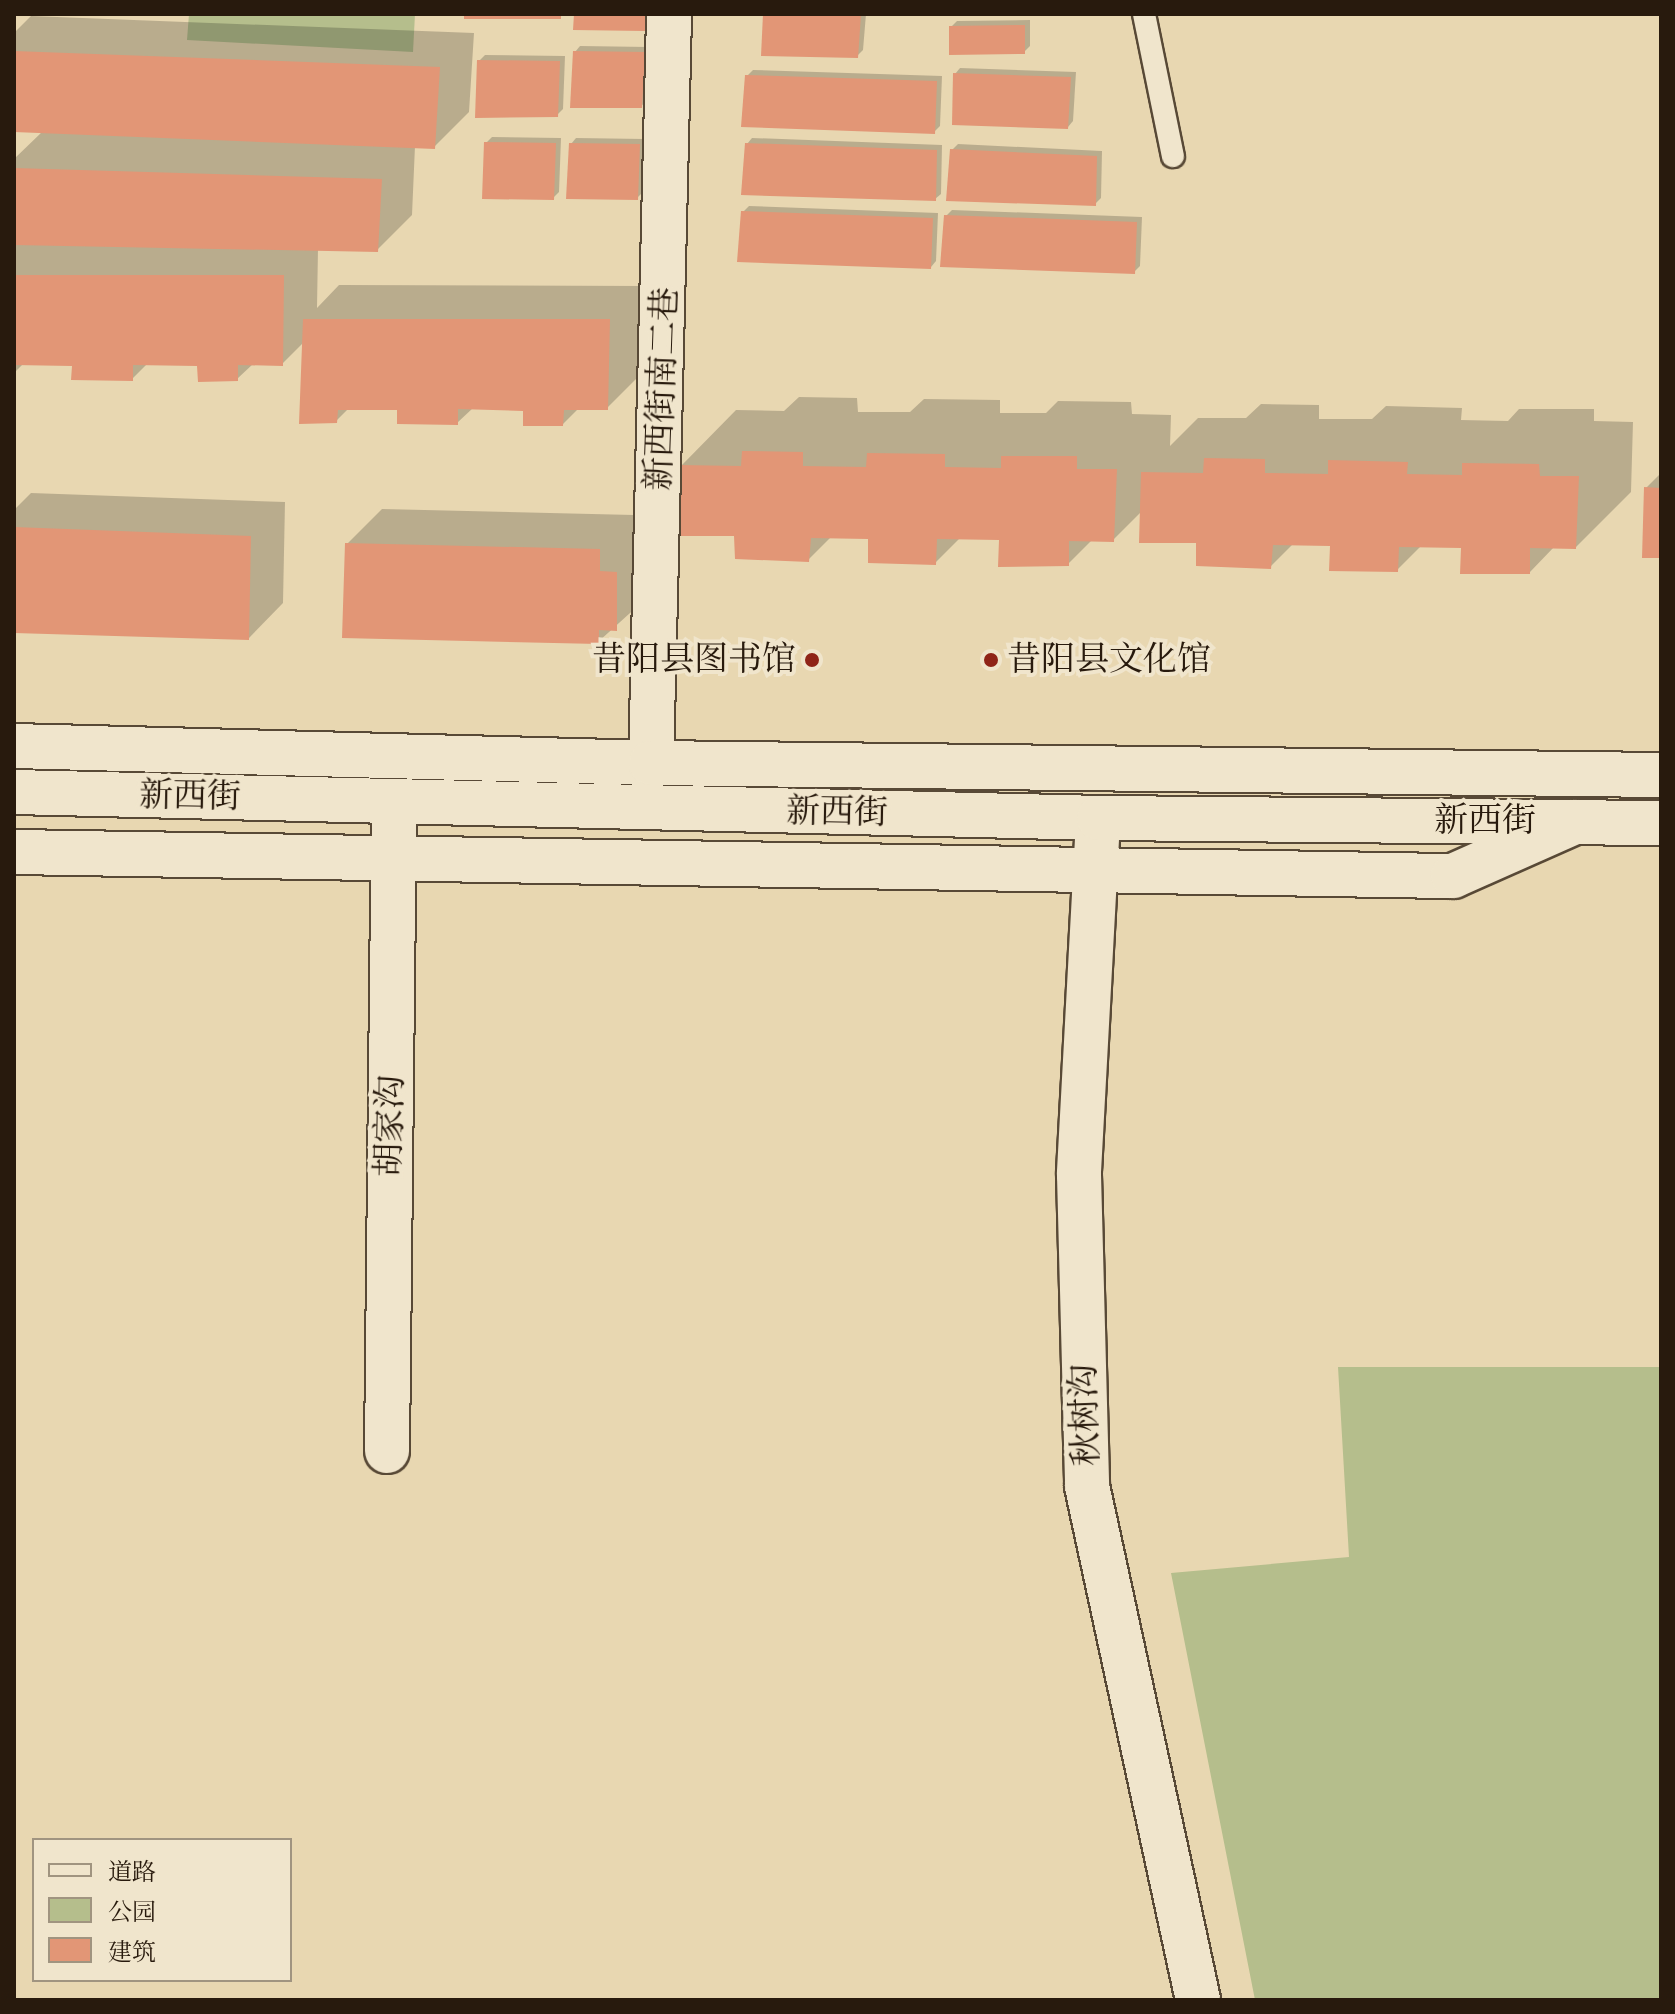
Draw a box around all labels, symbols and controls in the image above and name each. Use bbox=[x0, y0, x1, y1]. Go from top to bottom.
street label: 新西街南二巷 bbox=[638, 286, 686, 492]
place label: 昔阳县图书馆 bbox=[592, 640, 796, 680]
place label: 昔阳县文化馆 bbox=[1007, 640, 1211, 680]
marker: 昔阳县图书馆 bbox=[803, 651, 821, 669]
marker: 昔阳县文化馆 bbox=[982, 651, 1000, 669]
street label: 新西街 bbox=[139, 775, 241, 817]
street label: 新西街 bbox=[786, 791, 888, 833]
street label: 新西街 bbox=[1434, 801, 1536, 841]
street label: 胡家沟 bbox=[369, 1075, 411, 1177]
street label: 秋树沟 bbox=[1063, 1363, 1107, 1467]
legend bbox=[32, 1838, 292, 1982]
text: 道路 bbox=[108, 1856, 156, 1889]
text: 公园 bbox=[108, 1896, 156, 1929]
text: 建筑 bbox=[108, 1936, 156, 1969]

